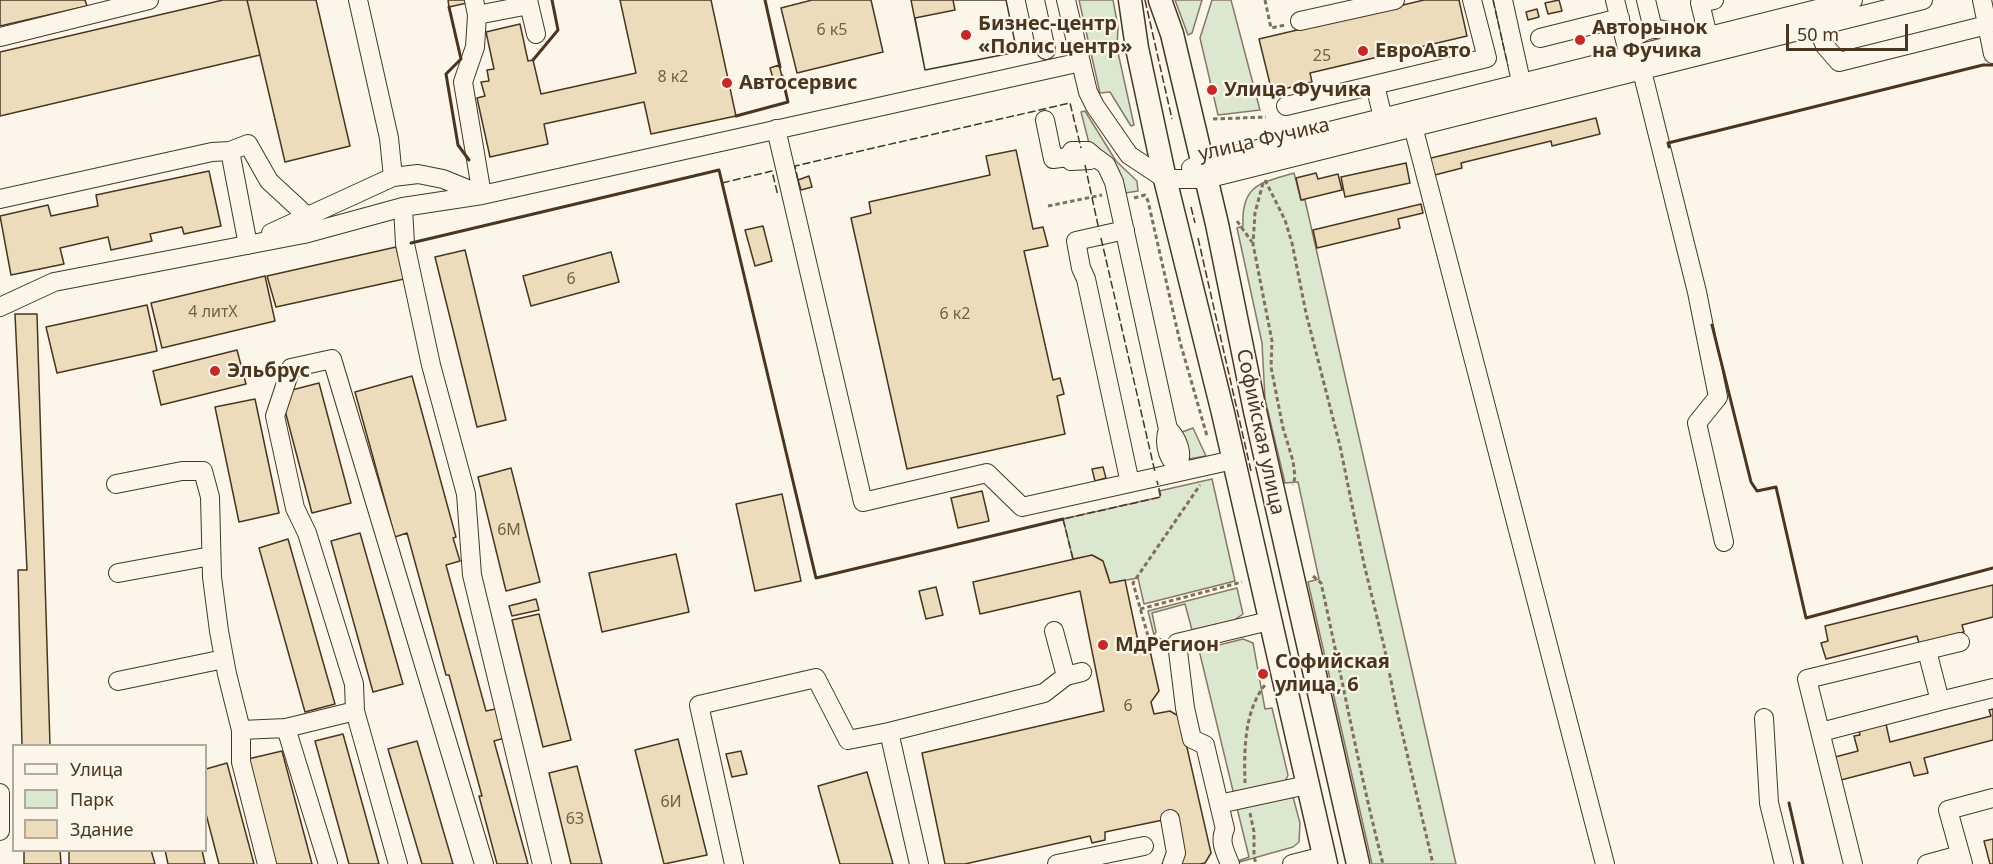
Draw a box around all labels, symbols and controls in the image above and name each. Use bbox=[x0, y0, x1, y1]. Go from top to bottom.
place label: Бизнес-центр «Полис центр» bbox=[978, 12, 1132, 59]
scale bar bbox=[1789, 12, 1910, 50]
place label: Авторынок на Фучика bbox=[1592, 16, 1708, 63]
house number: 6 к5 bbox=[817, 20, 847, 40]
text: 50 m bbox=[1797, 22, 1839, 46]
marker: Бизнес-центр «Полис центр» bbox=[959, 28, 973, 42]
marker: Авторынок на Фучика bbox=[1573, 33, 1587, 47]
place label: ЕвроАвто bbox=[1375, 39, 1471, 63]
marker: ЕвроАвто bbox=[1356, 44, 1370, 58]
house number: 25 bbox=[1313, 46, 1331, 66]
house number: 8 к2 bbox=[658, 67, 688, 87]
place label: Автосервис bbox=[739, 71, 857, 95]
marker: Автосервис bbox=[720, 76, 734, 90]
place label: Улица Фучика bbox=[1224, 78, 1371, 102]
marker: Улица Фучика bbox=[1205, 83, 1219, 97]
street label: улица Фучика bbox=[1196, 113, 1332, 167]
house number: 6 bbox=[566, 269, 576, 289]
house number: 4 литХ bbox=[188, 302, 238, 322]
house number: 6 к2 bbox=[940, 304, 970, 324]
street label: Софийская улица bbox=[1231, 347, 1289, 517]
place label: Эльбрус bbox=[227, 359, 310, 383]
marker: Эльбрус bbox=[208, 364, 222, 378]
house number: 6M bbox=[497, 520, 521, 540]
place label: МдРегион bbox=[1115, 633, 1219, 657]
marker: МдРегион bbox=[1096, 638, 1110, 652]
place label: Софийская улица, 6 bbox=[1275, 650, 1390, 697]
marker: Софийская улица, 6 bbox=[1256, 667, 1270, 681]
house number: 6 bbox=[1123, 696, 1133, 716]
legend bbox=[12, 744, 207, 852]
text: Улица bbox=[70, 757, 123, 781]
text: Парк bbox=[70, 787, 114, 811]
house number: 6И bbox=[660, 792, 682, 812]
house number: 6З bbox=[566, 809, 584, 829]
text: Здание bbox=[70, 817, 133, 841]

